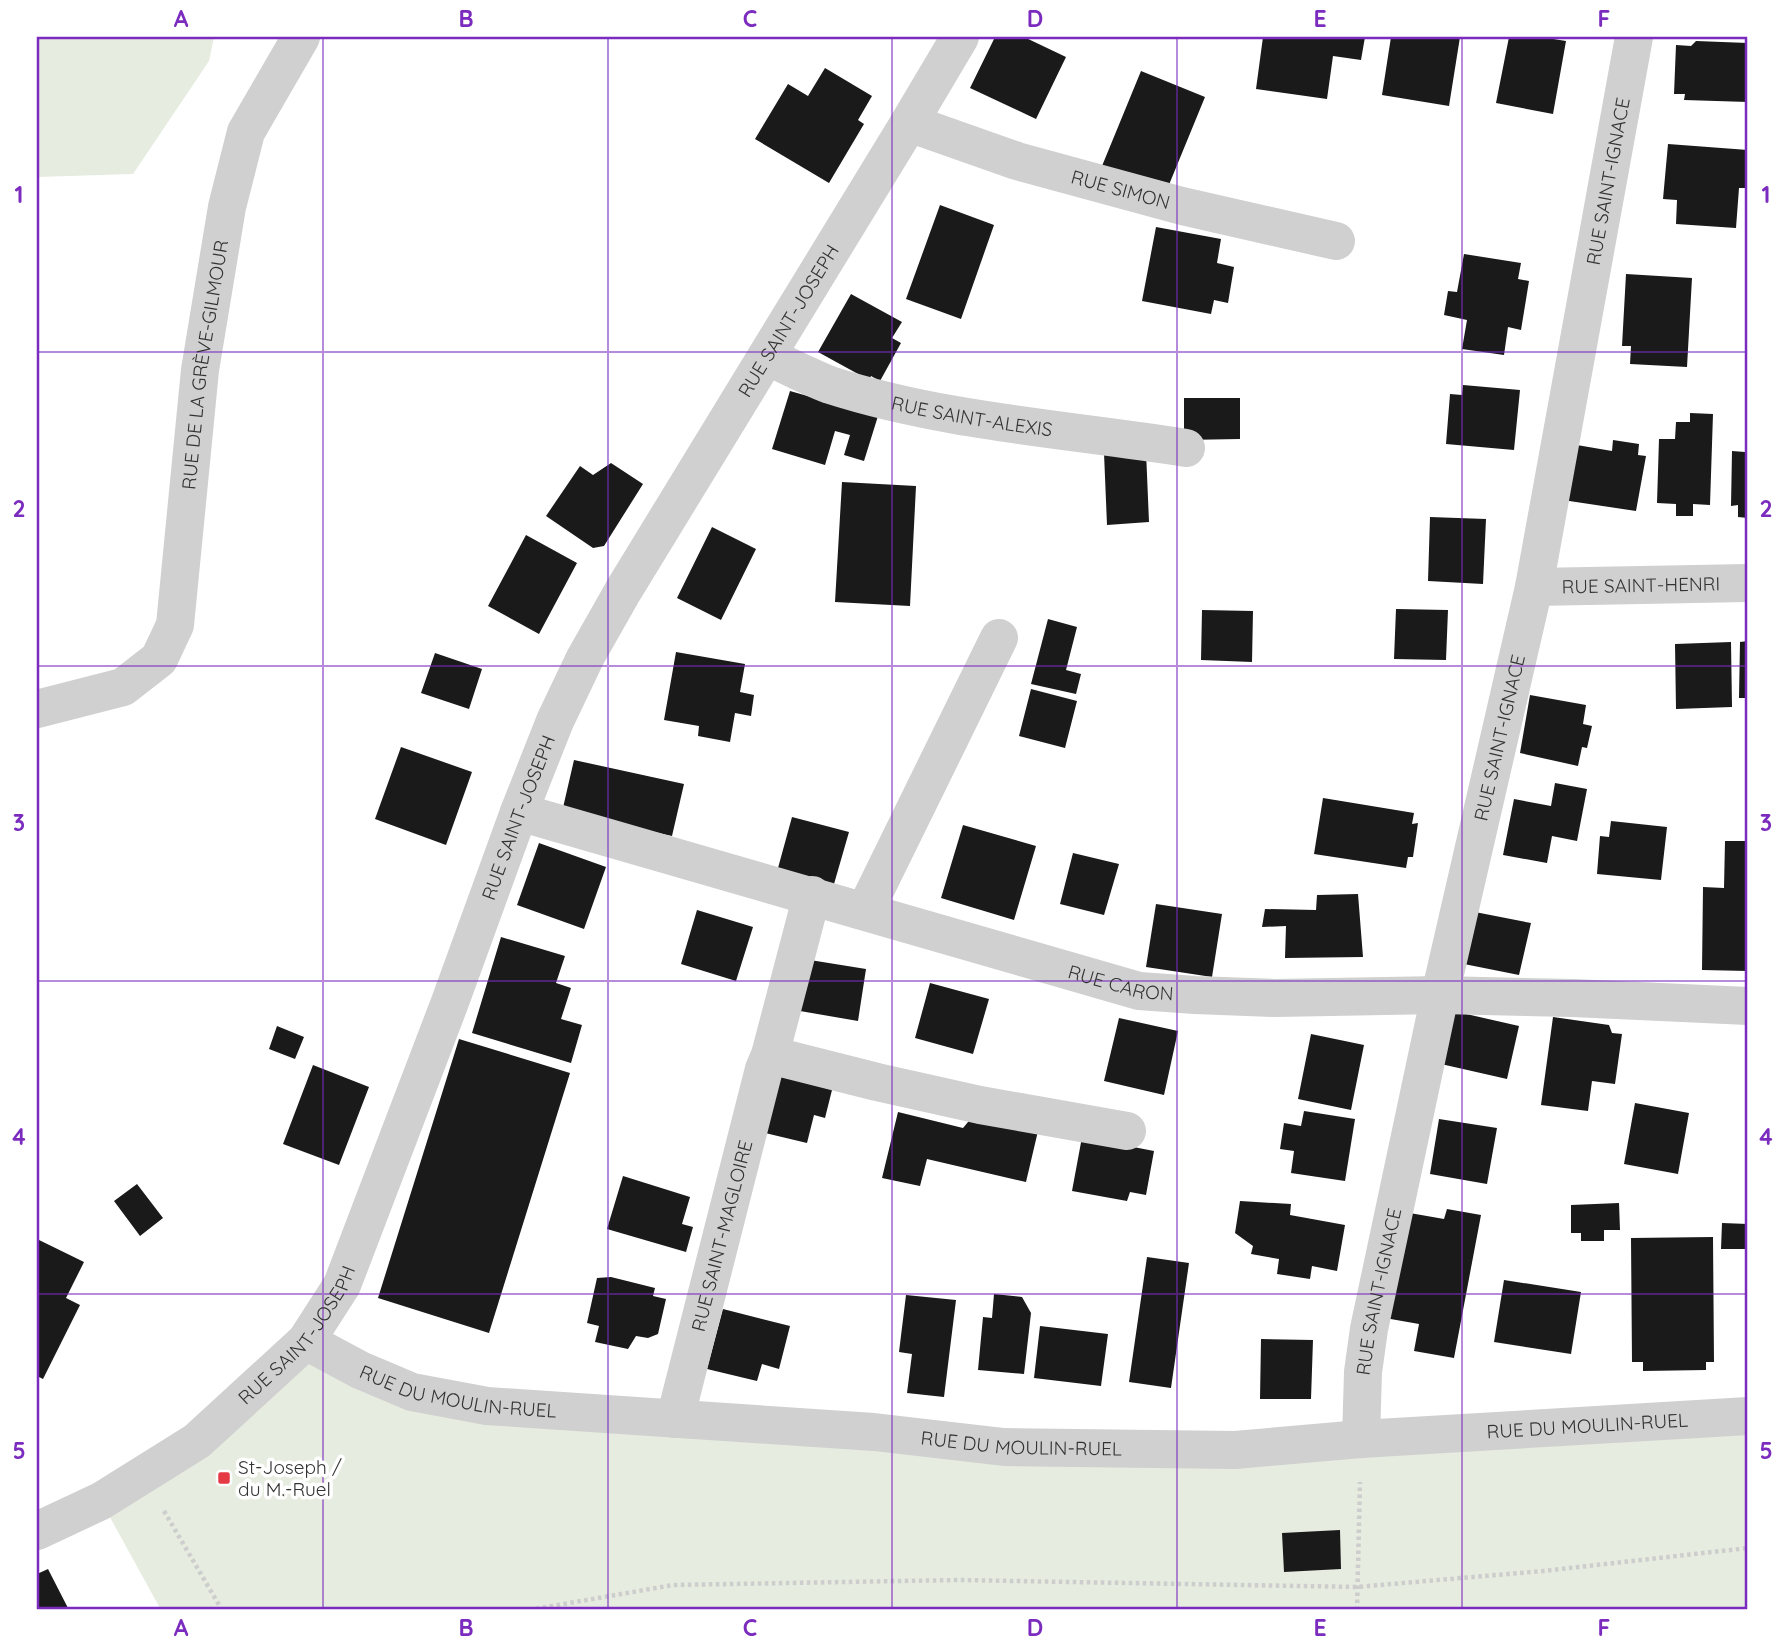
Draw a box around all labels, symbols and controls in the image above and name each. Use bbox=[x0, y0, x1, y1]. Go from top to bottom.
text: A bbox=[174, 4, 189, 33]
text: B bbox=[458, 4, 474, 33]
text: C bbox=[743, 4, 757, 33]
text: D bbox=[1027, 4, 1043, 33]
text: E bbox=[1313, 4, 1327, 33]
text: F bbox=[1598, 4, 1610, 33]
street label: RUE SAINT-IGNACE bbox=[1581, 96, 1635, 267]
street label: RUE SIMON bbox=[1068, 164, 1173, 214]
text: 1 bbox=[15, 180, 23, 209]
text: 1 bbox=[1762, 180, 1770, 209]
street label: RUE DE LA GRÈVE-GILMOUR bbox=[176, 238, 233, 491]
street label: RUE SAINT-JOSEPH bbox=[732, 240, 844, 401]
street label: RUE SAINT-ALEXIS bbox=[889, 390, 1054, 441]
text: 2 bbox=[12, 494, 26, 523]
text: 2 bbox=[1759, 494, 1773, 523]
street label: RUE SAINT-HENRI bbox=[1562, 572, 1720, 598]
street label: RUE SAINT-IGNACE bbox=[1469, 652, 1530, 823]
street label: RUE SAINT-JOSEPH bbox=[476, 731, 560, 903]
text: 3 bbox=[13, 808, 25, 837]
text: 3 bbox=[1760, 808, 1772, 837]
street label: RUE CARON bbox=[1065, 959, 1174, 1005]
text: 4 bbox=[12, 1122, 26, 1151]
text: 4 bbox=[1759, 1122, 1773, 1151]
street label: RUE SAINT-MAGLOIRE bbox=[686, 1138, 757, 1334]
street label: RUE SAINT-IGNACE bbox=[1351, 1206, 1406, 1377]
street label: RUE SAINT-JOSEPH bbox=[233, 1262, 360, 1409]
street label: RUE DU MOULIN-RUEL bbox=[356, 1359, 557, 1423]
street label: RUE DU MOULIN-RUEL bbox=[1486, 1408, 1689, 1444]
street label: RUE DU MOULIN-RUEL bbox=[920, 1425, 1122, 1461]
text: 5 bbox=[12, 1436, 26, 1465]
text: 5 bbox=[1759, 1436, 1773, 1465]
place label: St-Joseph / du M.-Ruel bbox=[238, 1455, 342, 1501]
marker: St-Joseph / du M.-Ruel bbox=[216, 1470, 232, 1486]
text: A bbox=[174, 1613, 189, 1642]
text: B bbox=[458, 1613, 474, 1642]
text: C bbox=[743, 1613, 757, 1642]
text: D bbox=[1027, 1613, 1043, 1642]
text: E bbox=[1313, 1613, 1327, 1642]
text: F bbox=[1598, 1613, 1610, 1642]

